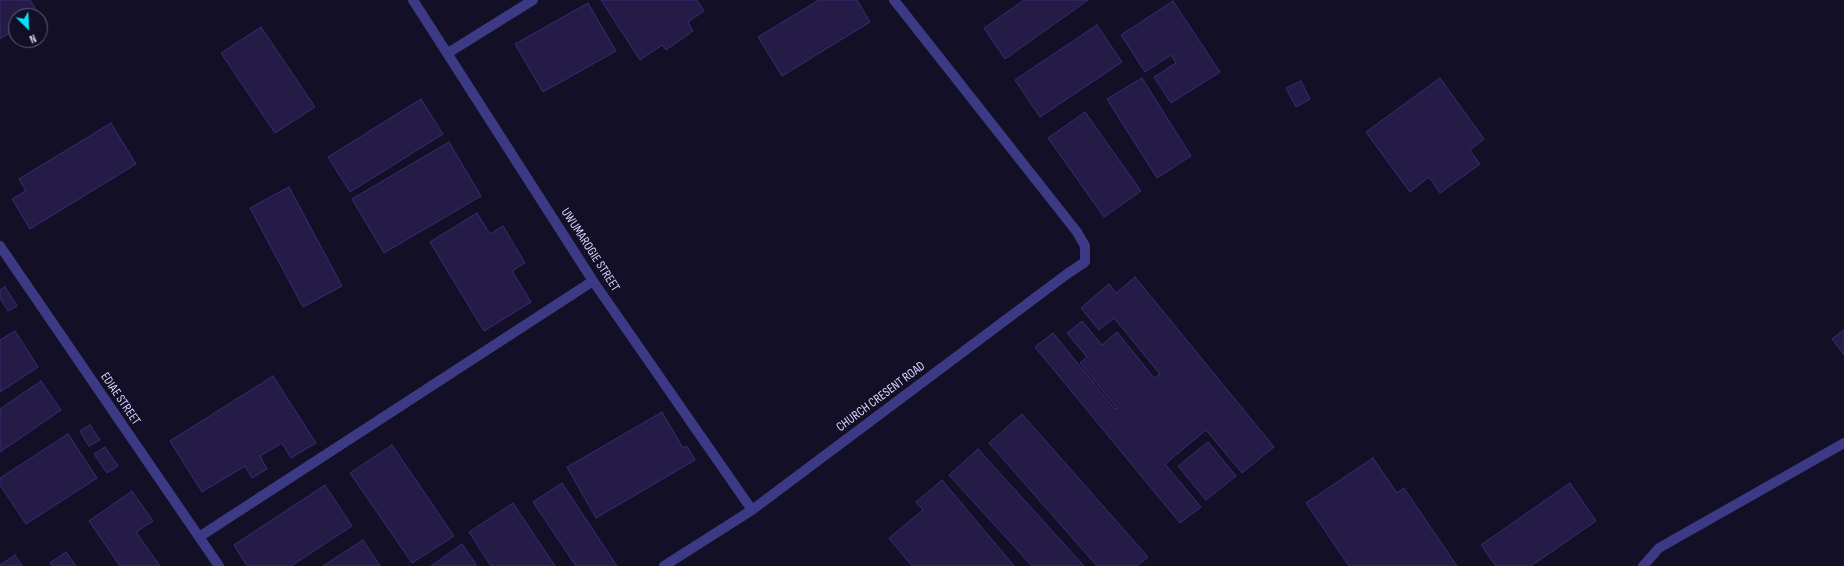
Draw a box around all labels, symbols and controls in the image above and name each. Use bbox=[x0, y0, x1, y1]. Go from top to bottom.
north arrow bbox=[8, 8, 48, 48]
text: N bbox=[27, 31, 38, 46]
street label: UWUMAROGIE STREET bbox=[557, 205, 623, 295]
street label: CHURCH CRESENT ROAD bbox=[834, 359, 928, 435]
street label: EDIAE STREET bbox=[97, 370, 143, 428]

